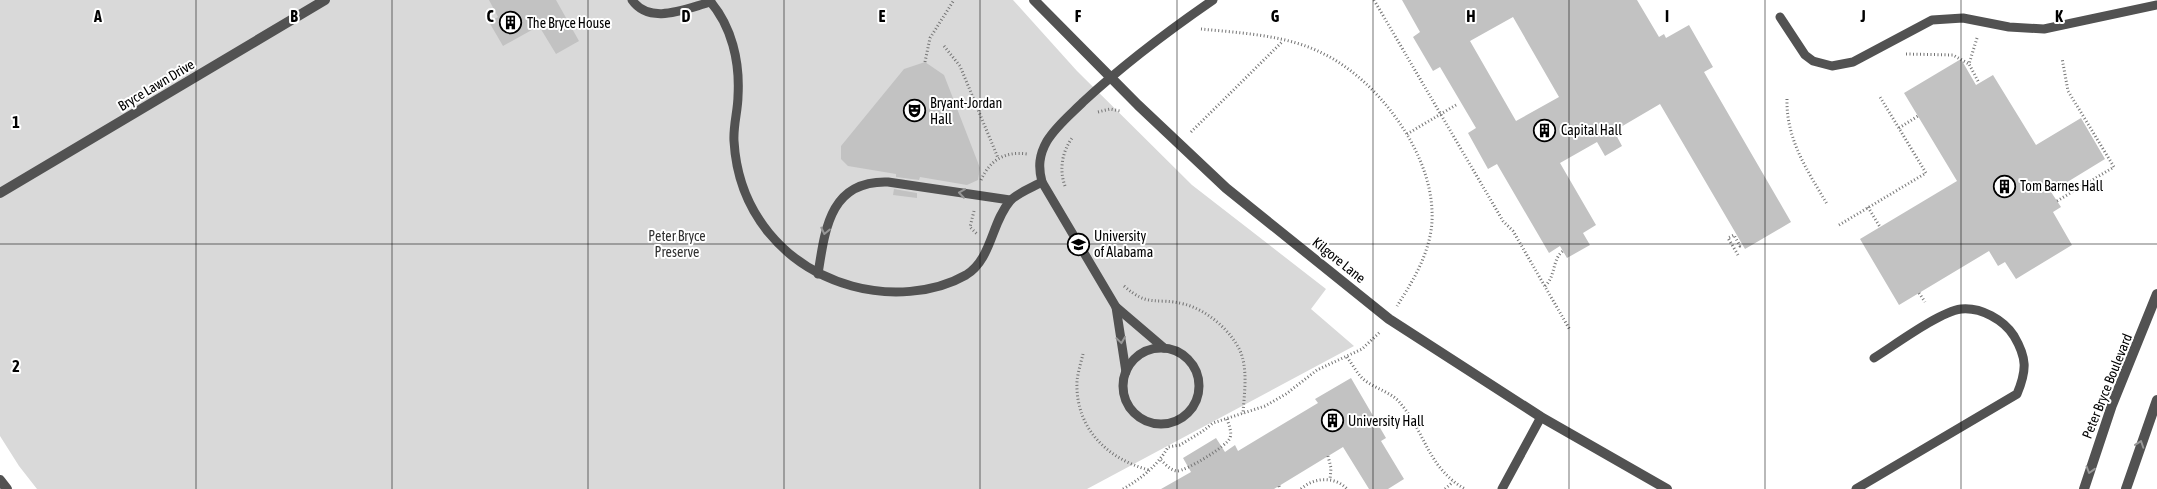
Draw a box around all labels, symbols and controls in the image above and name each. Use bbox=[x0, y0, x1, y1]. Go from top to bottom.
text: A bbox=[93, 7, 102, 25]
text: B bbox=[290, 7, 298, 25]
text: C bbox=[486, 7, 494, 25]
text: D bbox=[682, 7, 691, 25]
text: E bbox=[879, 7, 886, 25]
text: F bbox=[1075, 7, 1082, 25]
text: G bbox=[1271, 7, 1280, 25]
text: H bbox=[1466, 7, 1476, 25]
text: I bbox=[1665, 7, 1669, 25]
text: J bbox=[1859, 7, 1866, 25]
text: K bbox=[2055, 7, 2063, 25]
building icon: The Bryce House bbox=[499, 11, 523, 35]
place label: The Bryce House bbox=[527, 15, 611, 31]
street label: Bryce Lawn Drive bbox=[115, 56, 197, 114]
place label: Bryant-Jordan Hall bbox=[930, 95, 1002, 127]
theatre icon: Bryant-Jordan Hall bbox=[902, 99, 926, 123]
text: 1 bbox=[12, 113, 20, 131]
building icon: Capital Hall bbox=[1533, 118, 1557, 142]
place label: Capital Hall bbox=[1561, 122, 1622, 138]
building icon: Tom Barnes Hall bbox=[1992, 174, 2016, 198]
place label: Tom Barnes Hall bbox=[2020, 178, 2104, 194]
one-way arrow bbox=[958, 188, 966, 199]
one-way arrow bbox=[820, 227, 831, 236]
park label: Peter Bryce Preserve bbox=[648, 228, 706, 260]
place label: University of Alabama bbox=[1094, 228, 1153, 260]
school or university icon: University of Alabama bbox=[1066, 232, 1090, 256]
street label: Kilgore Lane bbox=[1309, 234, 1369, 286]
street label: Peter Bryce Boulevard bbox=[2079, 331, 2135, 441]
one-way arrow bbox=[1115, 336, 1126, 344]
text: 2 bbox=[12, 357, 20, 375]
building icon: University Hall bbox=[1320, 409, 1344, 433]
place label: University Hall bbox=[1348, 413, 1425, 429]
one-way arrow bbox=[2134, 440, 2144, 449]
one-way arrow bbox=[2086, 466, 2096, 474]

